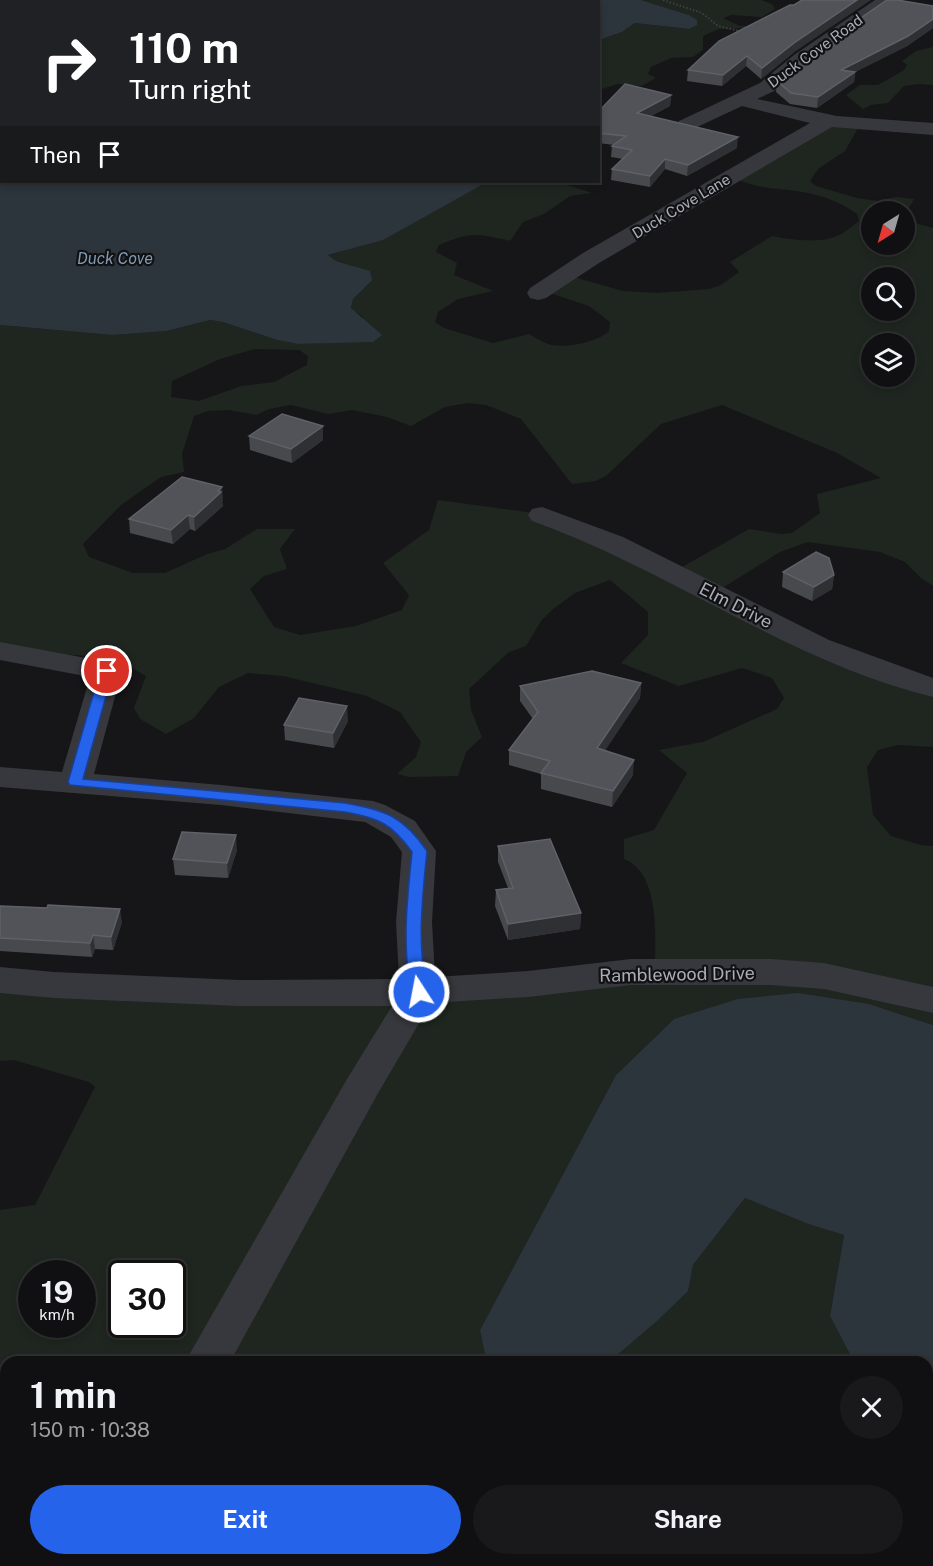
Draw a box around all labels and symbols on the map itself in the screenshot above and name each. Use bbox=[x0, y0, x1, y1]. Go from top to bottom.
street label: Duck Cove Road bbox=[764, 11, 866, 91]
street label: Duck Cove Lane bbox=[629, 170, 733, 242]
north arrow bbox=[861, 201, 915, 255]
water label: Duck Cove bbox=[77, 249, 153, 268]
street label: Elm Drive bbox=[696, 578, 776, 632]
pin bbox=[81, 645, 132, 696]
position arrow bbox=[387, 960, 451, 1024]
street label: Ramblewood Drive bbox=[599, 962, 755, 986]
speed limit sign: 30 bbox=[108, 1260, 186, 1338]

